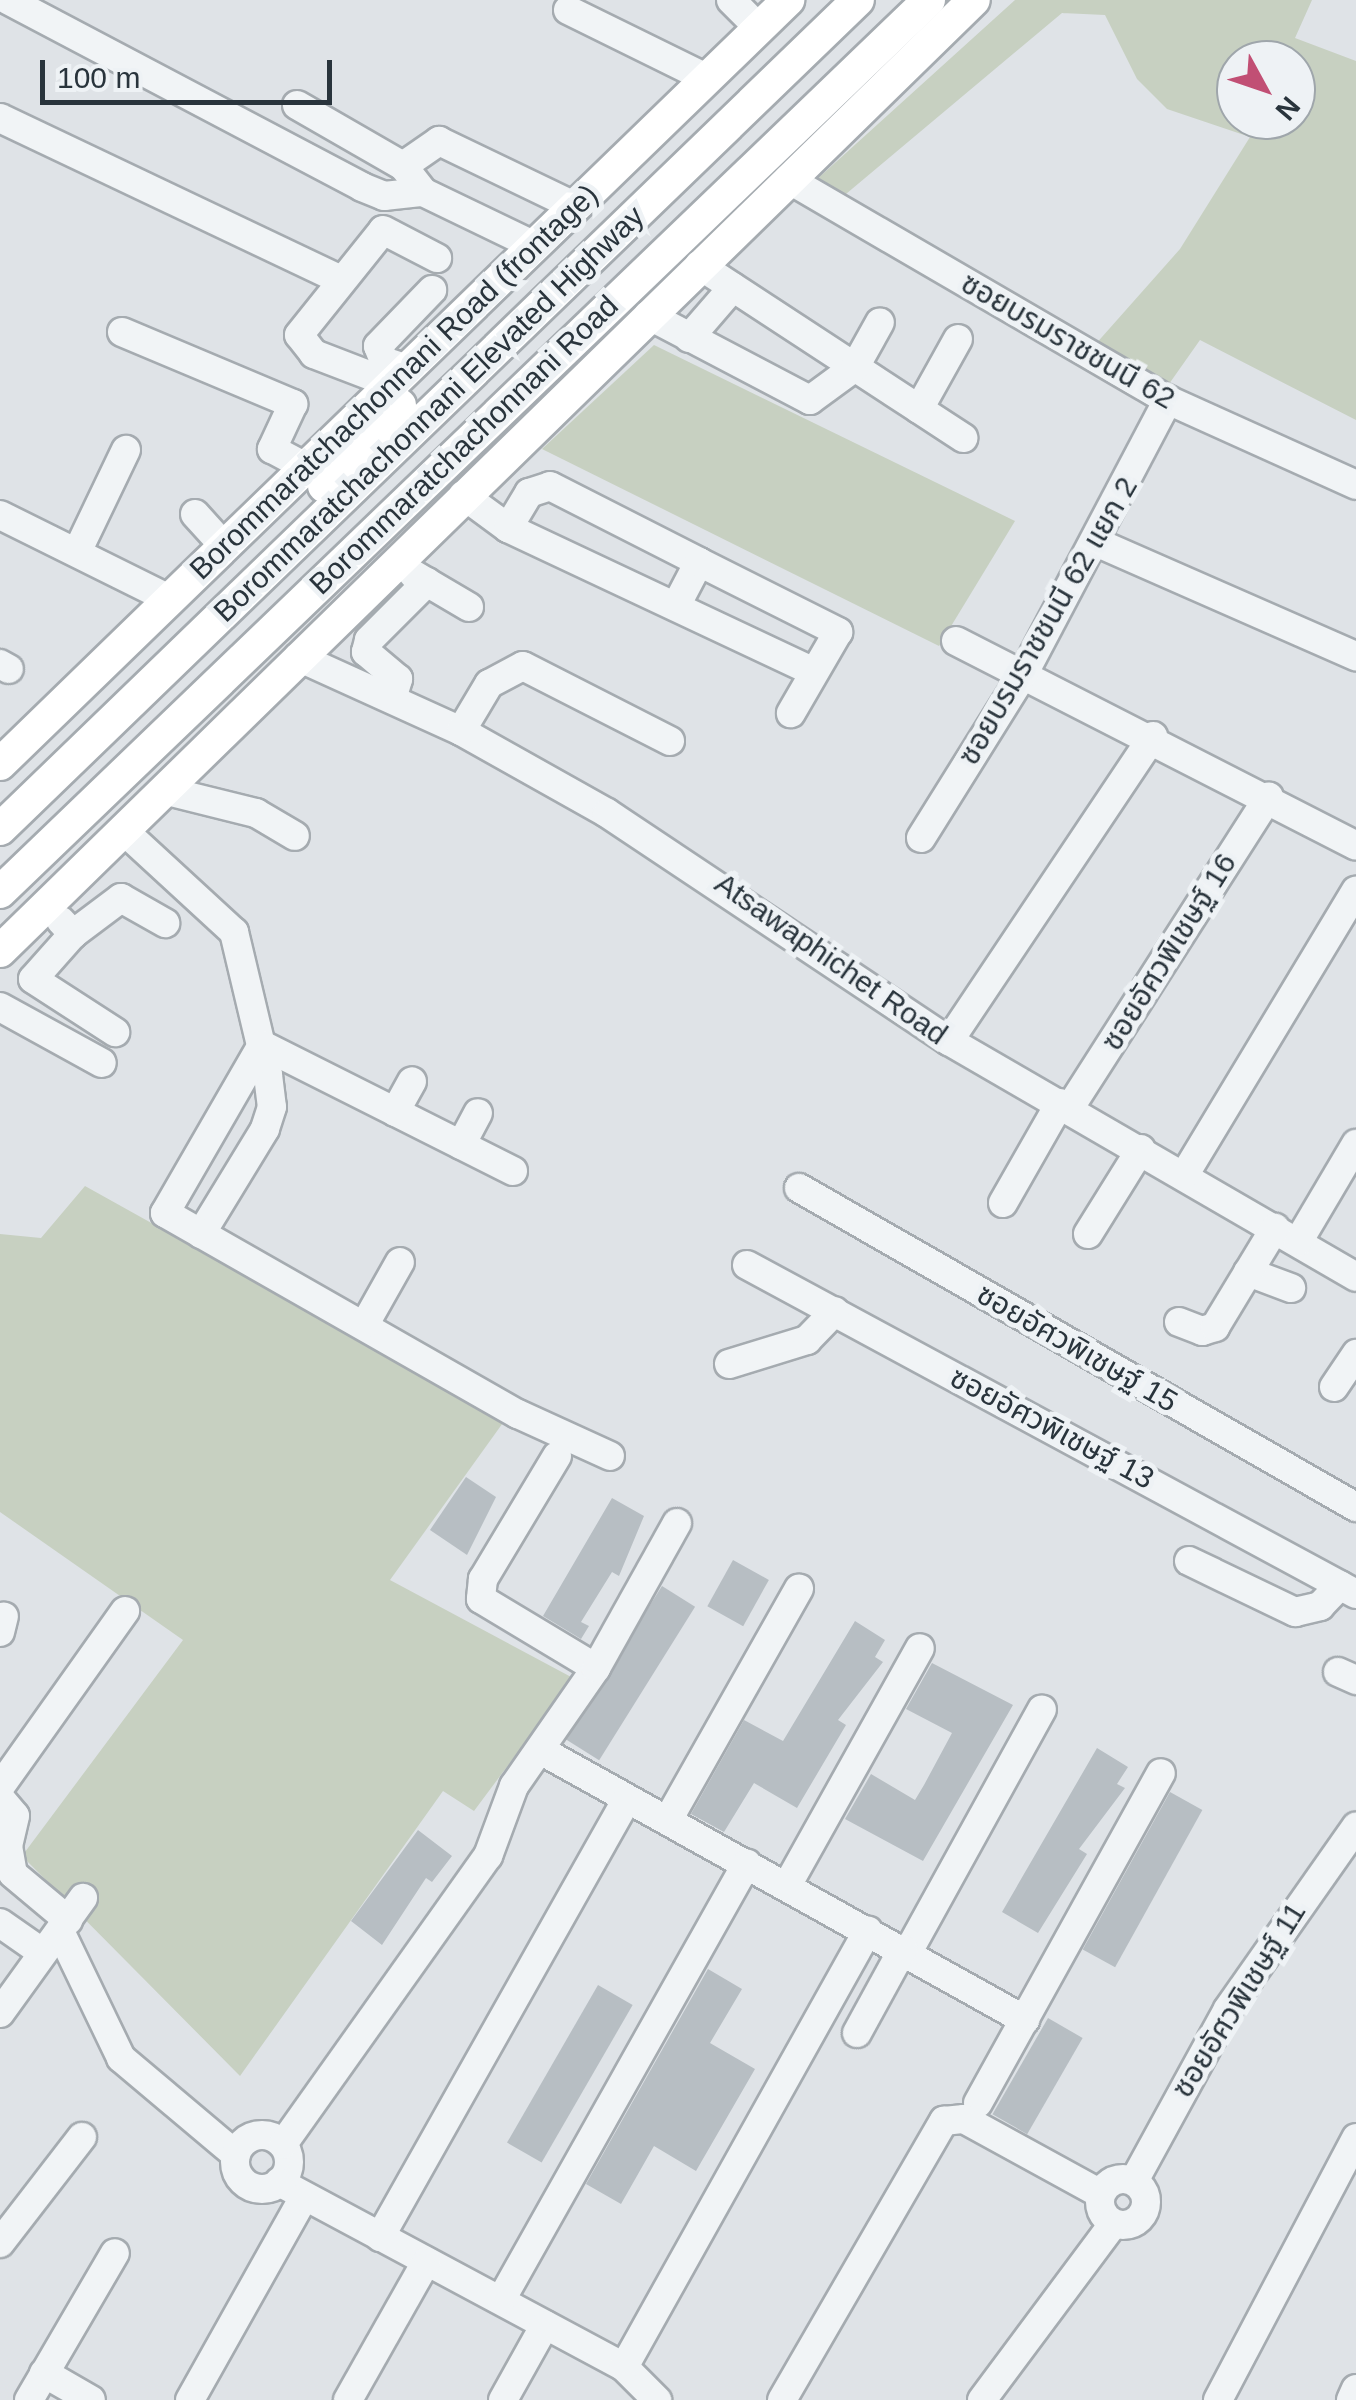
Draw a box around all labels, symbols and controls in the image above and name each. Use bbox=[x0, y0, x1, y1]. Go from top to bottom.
scale bar bbox=[45, 40, 338, 102]
north arrow bbox=[1216, 40, 1316, 140]
text: 100 m bbox=[57, 61, 140, 94]
text: N bbox=[1269, 91, 1306, 126]
street label: Borommaratchachonnani Road (frontage) bbox=[182, 177, 606, 587]
street label: Borommaratchachonnani Elevated Highway bbox=[207, 198, 651, 630]
street label: ซอยบรมราชชนนี 62 bbox=[955, 265, 1181, 417]
street label: Borommaratchachonnani Road bbox=[302, 288, 626, 602]
street label: ซอยบรมราชชนนี 62 แยก 2 bbox=[951, 471, 1145, 771]
street label: ซอยอัศวพิเชษฐ์ 16 bbox=[1094, 847, 1244, 1057]
street label: Atsawaphichet Road bbox=[708, 865, 954, 1053]
street label: ซอยอัศวพิเชษฐ์ 15 bbox=[970, 1276, 1184, 1420]
street label: ซอยอัศวพิเชษฐ์ 13 bbox=[944, 1359, 1160, 1497]
street label: ซอยอัศวพิเชษฐ์ 11 bbox=[1165, 1896, 1313, 2104]

